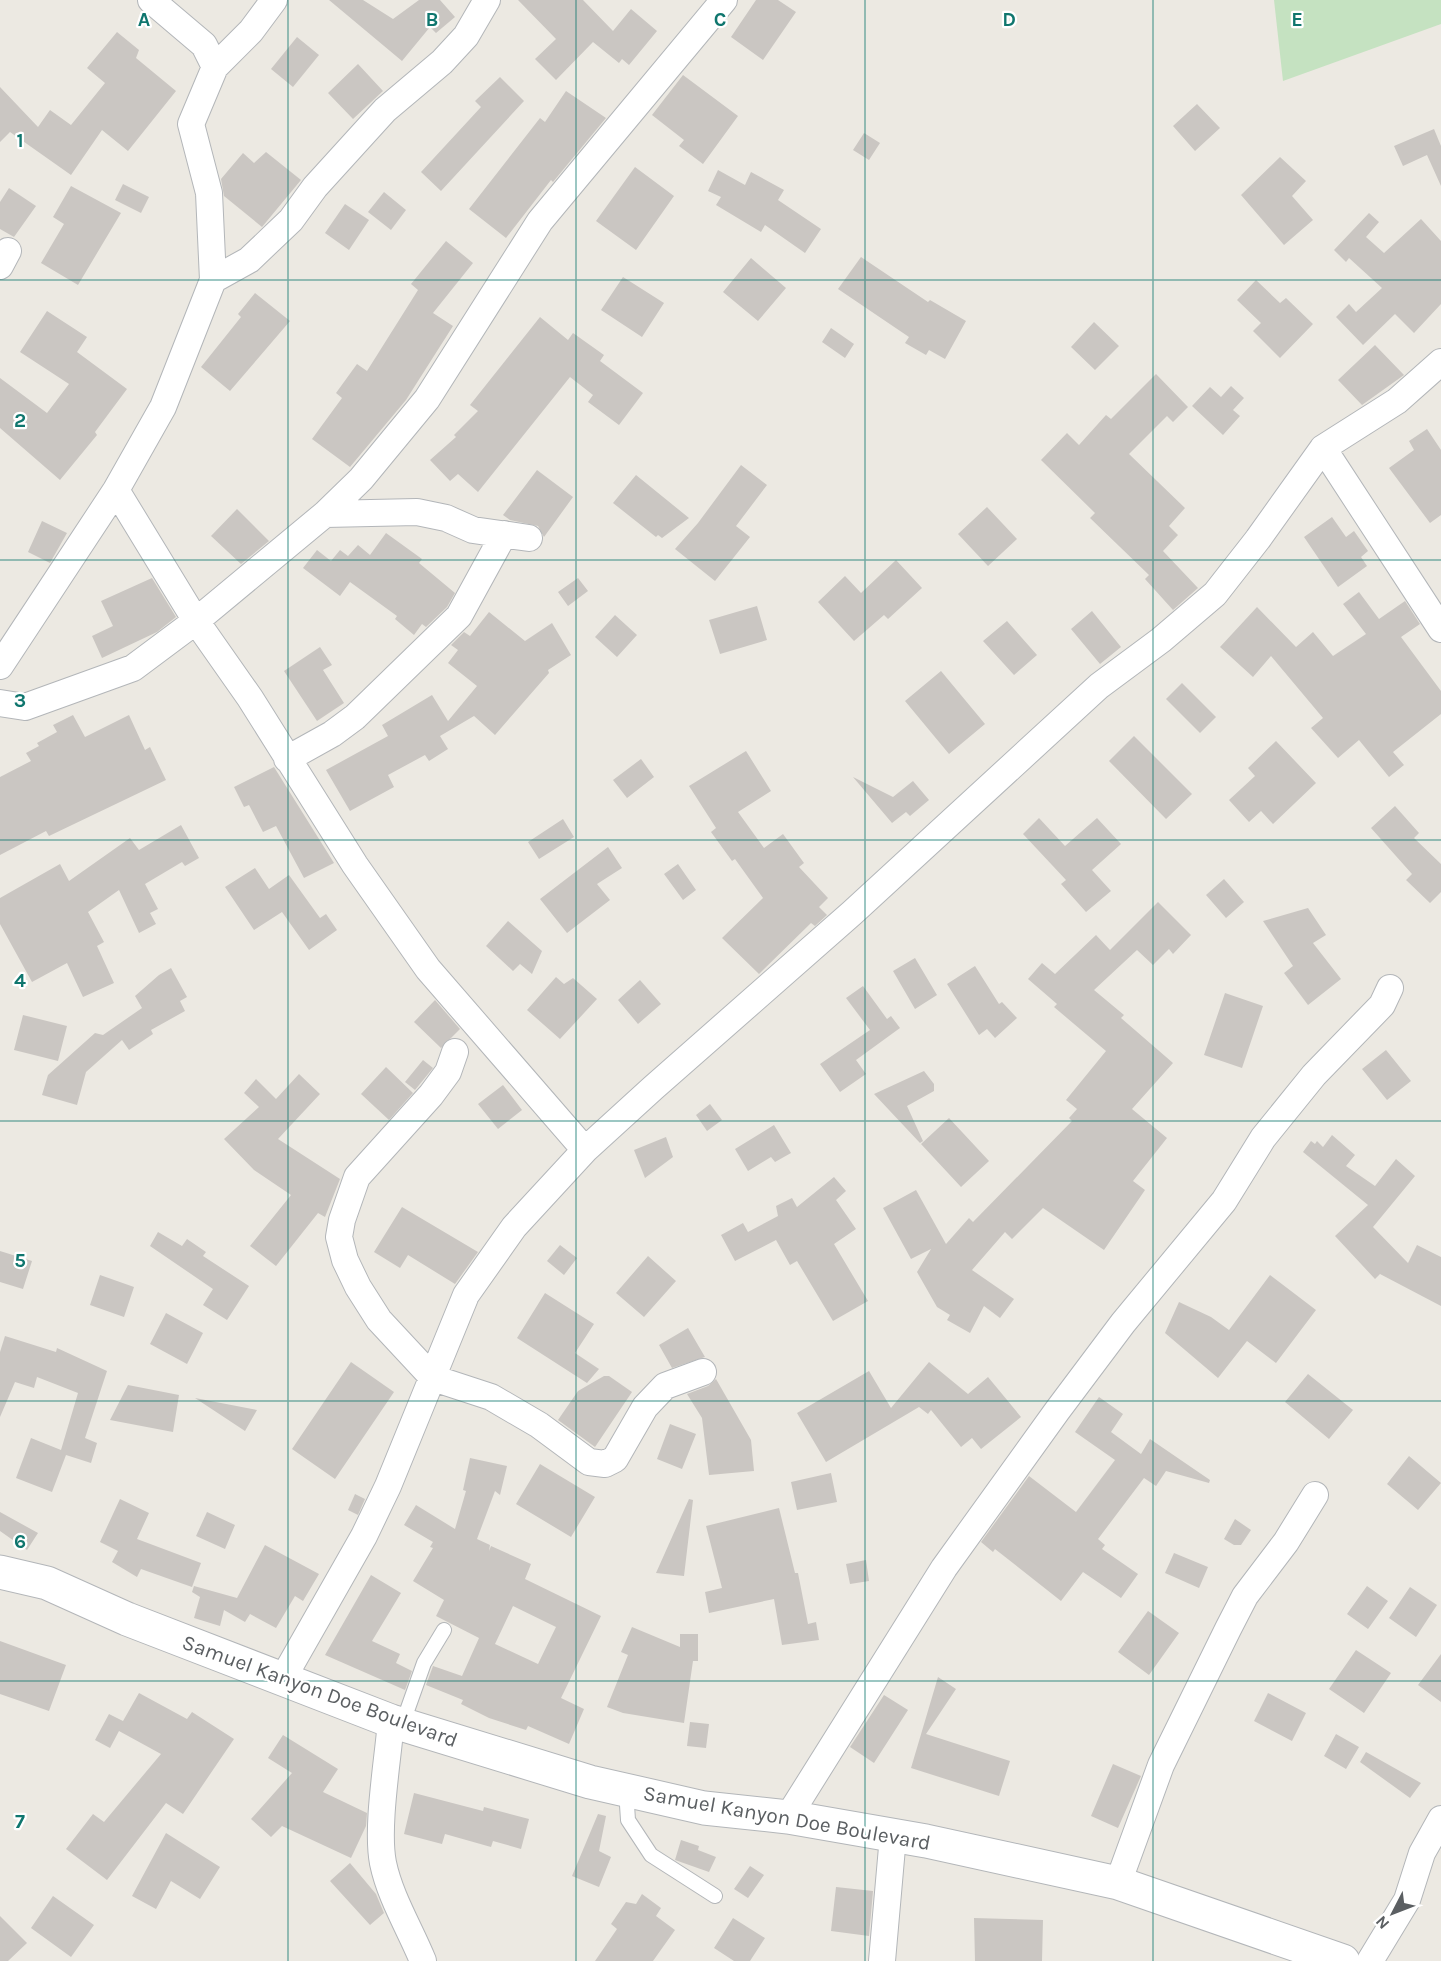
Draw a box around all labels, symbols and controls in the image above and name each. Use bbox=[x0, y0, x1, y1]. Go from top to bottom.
text: A bbox=[138, 8, 151, 31]
text: B bbox=[426, 8, 438, 31]
text: C bbox=[714, 8, 726, 31]
text: D bbox=[1002, 8, 1016, 31]
text: E bbox=[1291, 8, 1303, 31]
text: 1 bbox=[16, 129, 24, 152]
text: 2 bbox=[14, 409, 26, 432]
text: 3 bbox=[14, 689, 26, 712]
text: 4 bbox=[14, 969, 26, 992]
text: 5 bbox=[14, 1249, 26, 1272]
text: 6 bbox=[14, 1530, 26, 1553]
street label: Samuel Kanyon Doe Boulevard bbox=[179, 1630, 461, 1752]
street label: Samuel Kanyon Doe Boulevard bbox=[641, 1781, 933, 1855]
text: 7 bbox=[15, 1810, 25, 1833]
north arrow bbox=[1363, 1883, 1423, 1943]
text: N bbox=[1371, 1912, 1393, 1933]

